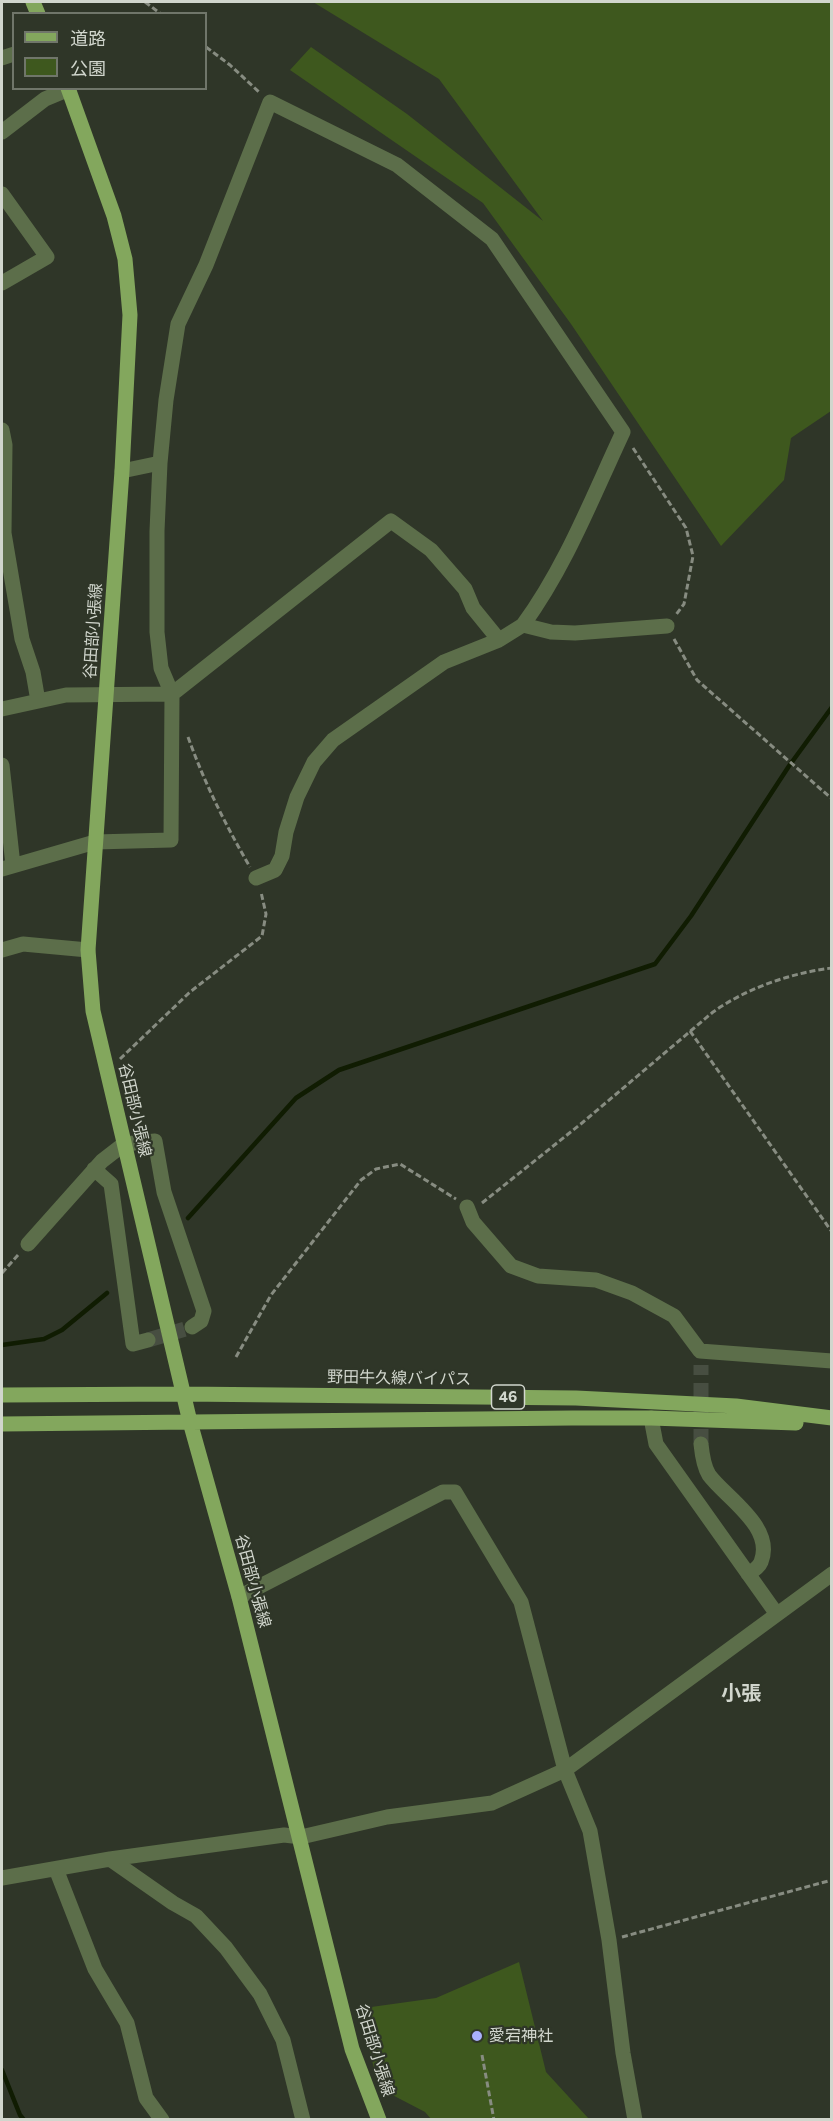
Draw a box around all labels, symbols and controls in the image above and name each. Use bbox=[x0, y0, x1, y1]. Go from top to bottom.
legend bbox=[12, 12, 207, 90]
text: 道路 bbox=[70, 27, 106, 49]
text: 公園 bbox=[70, 57, 106, 79]
street label: 谷田部小張線 bbox=[80, 582, 106, 680]
street label: 谷田部小張線 bbox=[115, 1061, 155, 1159]
street label: 野田牛久線バイパス bbox=[327, 1367, 471, 1389]
road number: 46 bbox=[492, 1385, 524, 1409]
street label: 谷田部小張線 bbox=[231, 1532, 275, 1630]
district label: 小張 bbox=[721, 1681, 761, 1705]
street label: 谷田部小張線 bbox=[352, 2001, 398, 2099]
place label: 愛宕神社 bbox=[489, 2026, 553, 2046]
marker: 愛宕神社 bbox=[470, 2029, 484, 2043]

